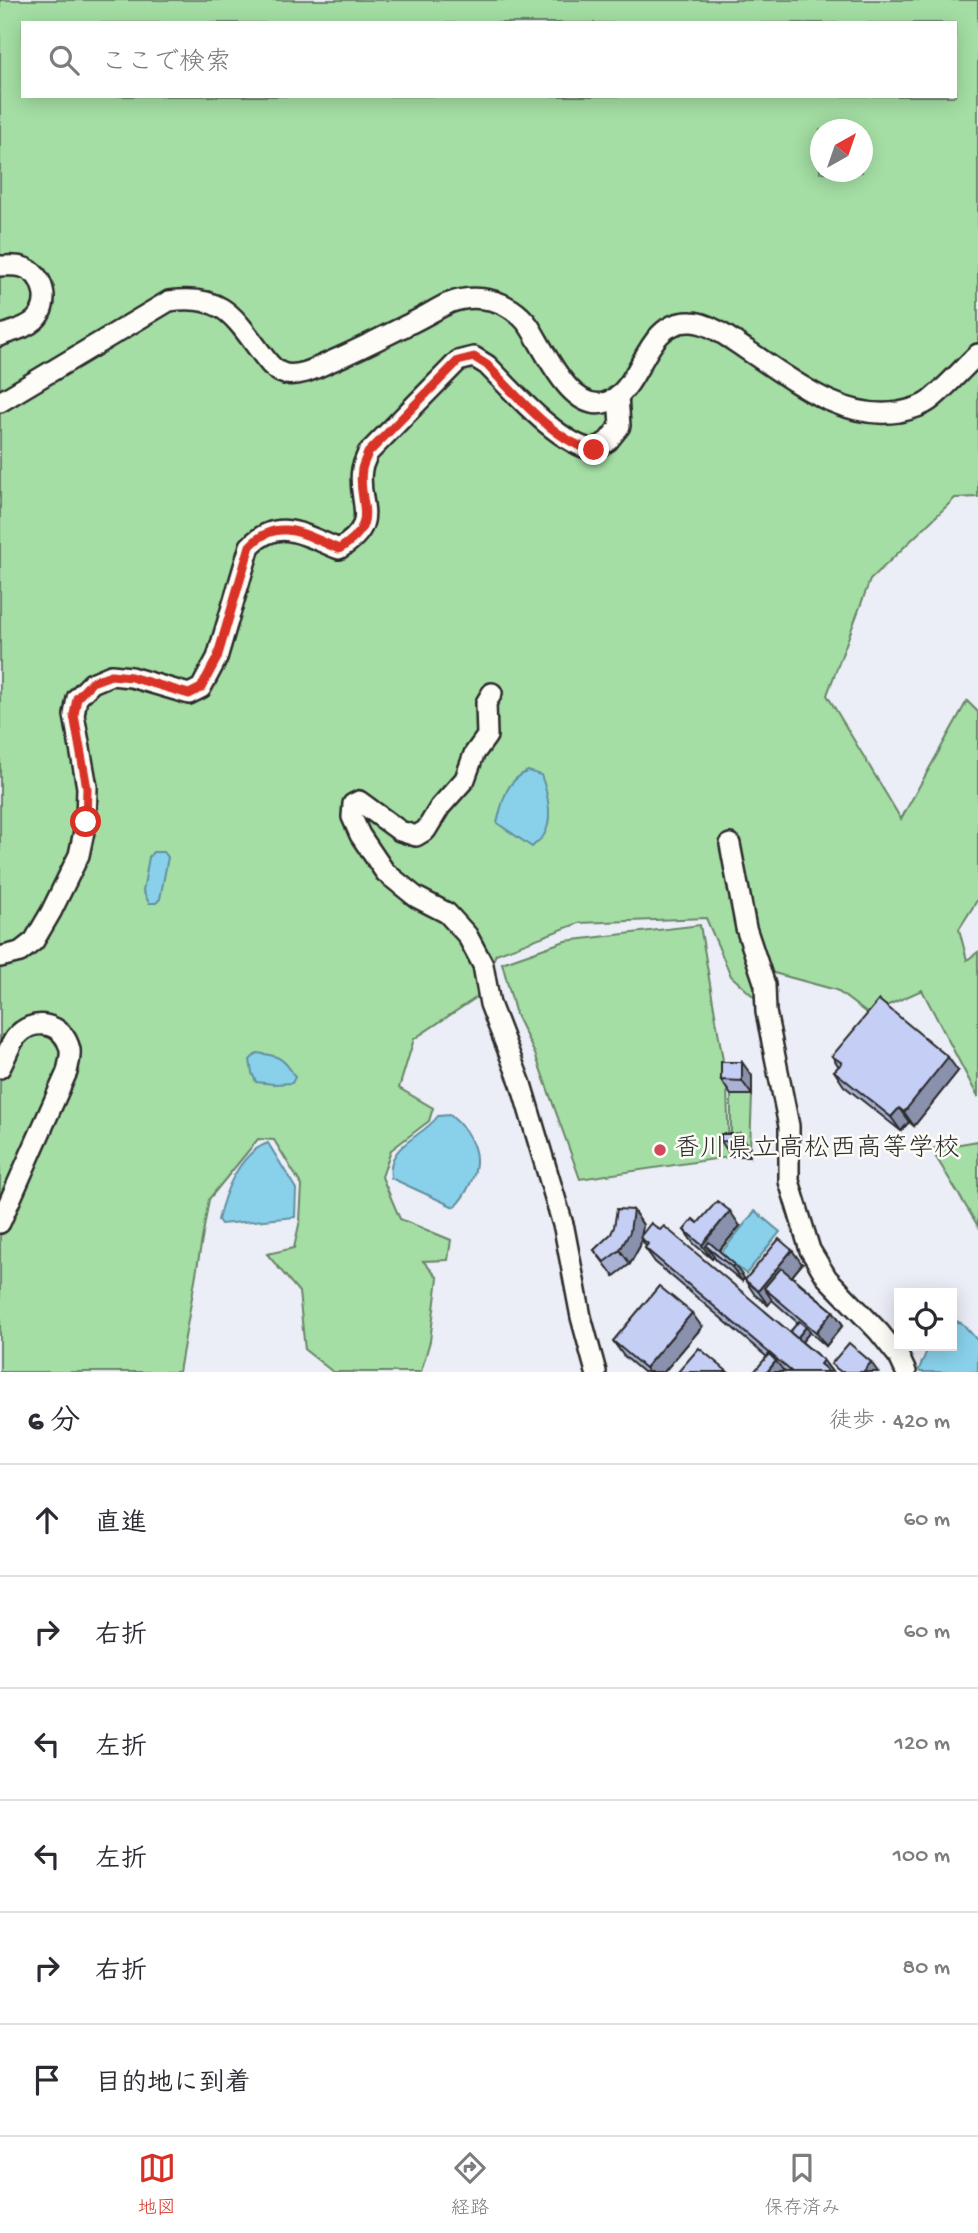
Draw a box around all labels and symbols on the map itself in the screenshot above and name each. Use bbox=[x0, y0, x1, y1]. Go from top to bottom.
north arrow bbox=[810, 119, 873, 182]
route end bbox=[578, 434, 609, 465]
route start bbox=[70, 806, 101, 837]
place label: 香川県立高松西高等学校 bbox=[674, 1134, 960, 1166]
marker: 香川県立高松西高等学校 bbox=[652, 1142, 668, 1158]

